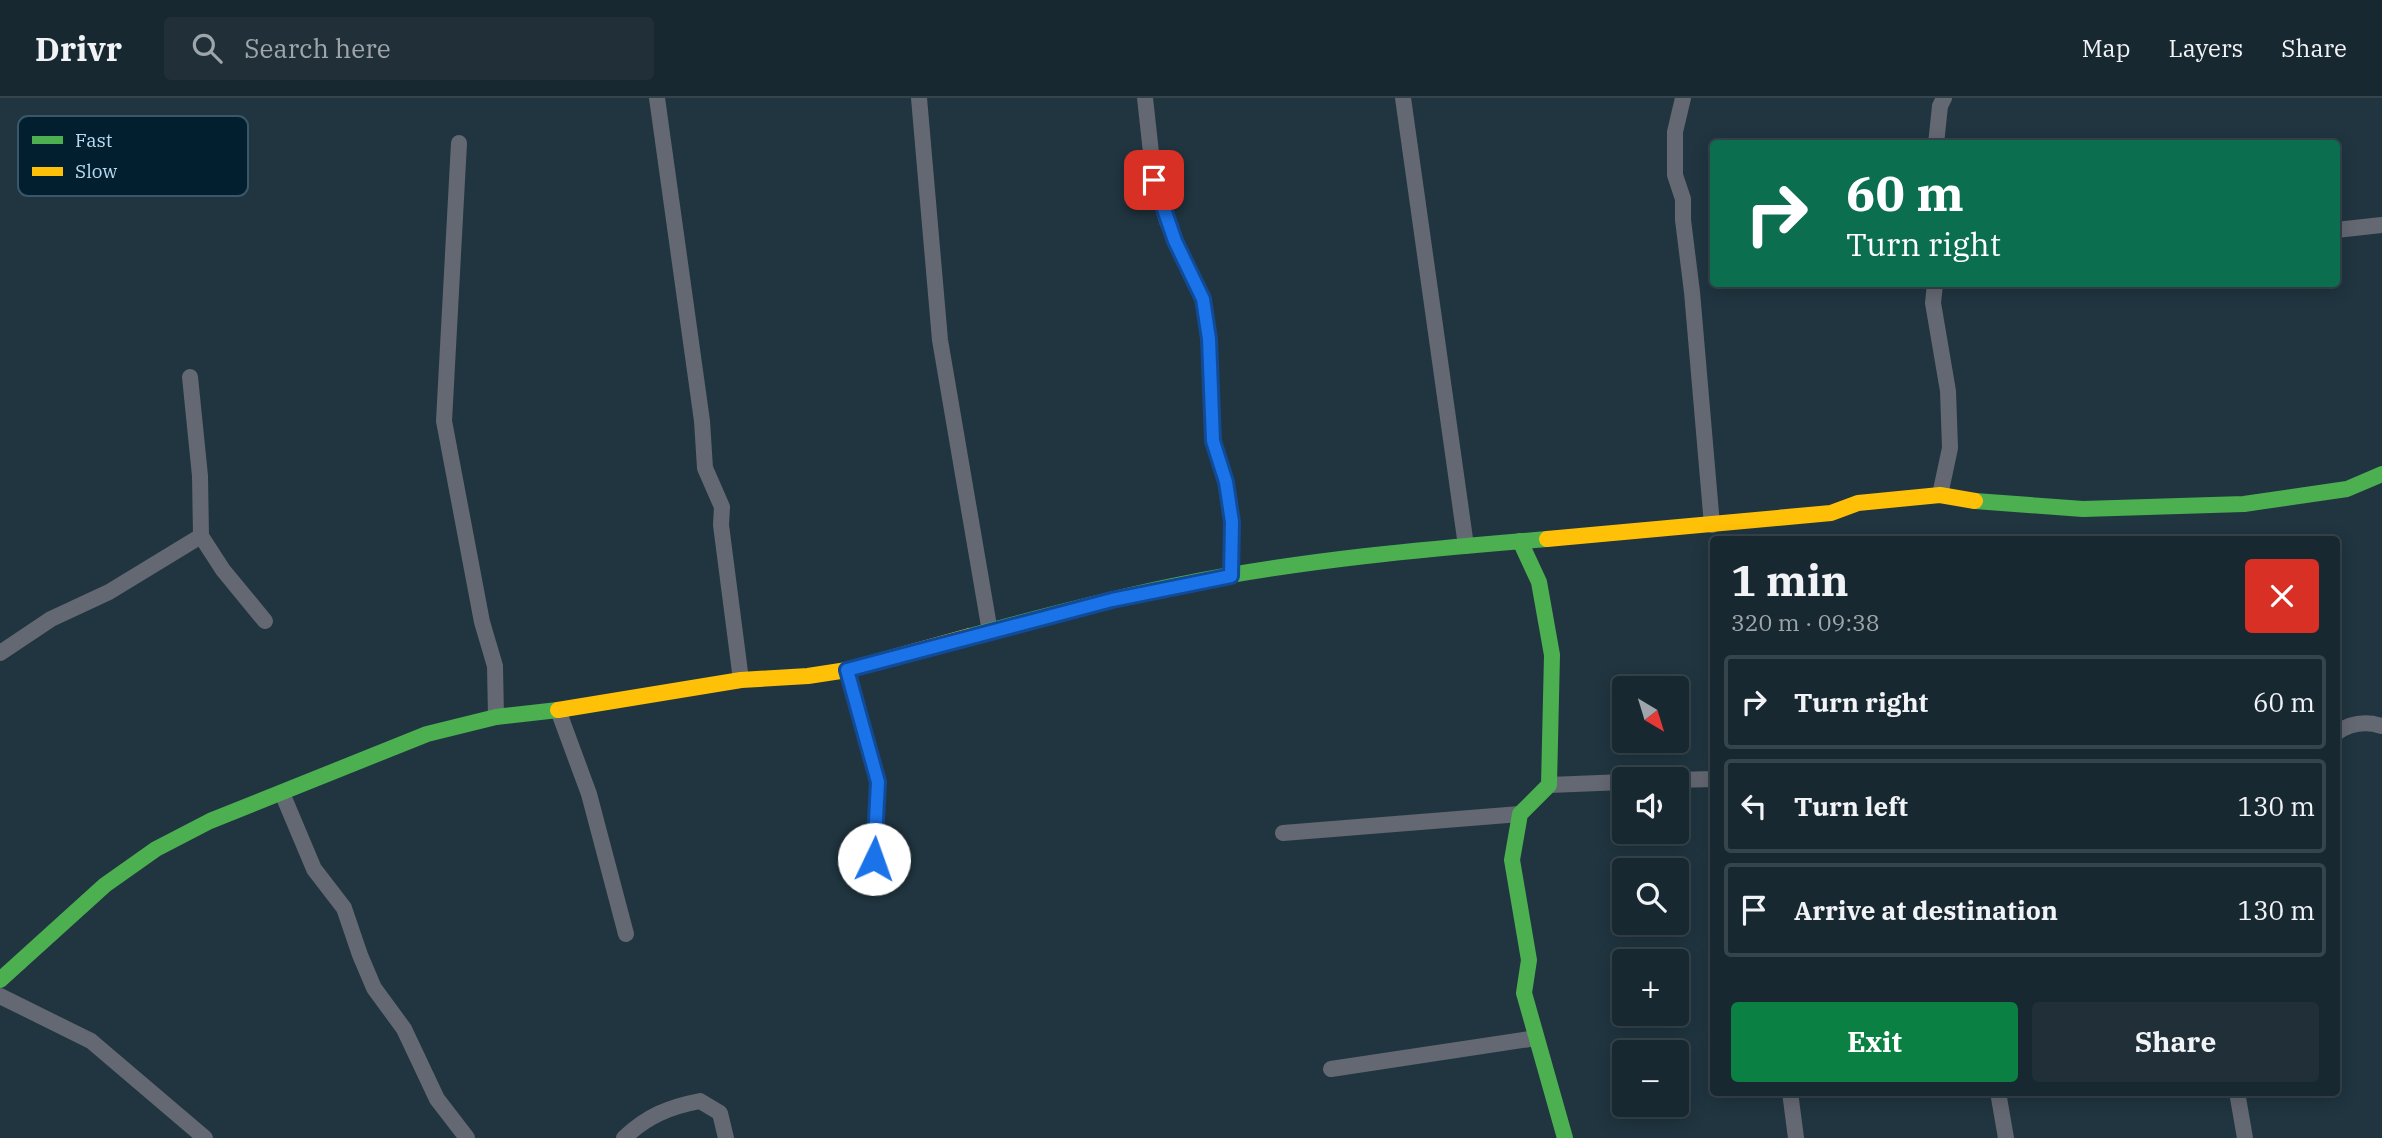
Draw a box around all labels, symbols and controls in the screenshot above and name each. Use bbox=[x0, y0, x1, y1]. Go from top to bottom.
search box bbox=[164, 17, 654, 80]
text: Drivr bbox=[35, 27, 122, 70]
icon: search bbox=[188, 29, 226, 67]
text: Search here bbox=[244, 31, 391, 65]
text: Map bbox=[2082, 32, 2130, 64]
text: Layers bbox=[2168, 32, 2243, 64]
text: Share bbox=[2281, 32, 2347, 64]
legend bbox=[18, 116, 248, 196]
text: Fast bbox=[75, 128, 113, 152]
pin bbox=[1124, 150, 1184, 210]
text: Slow bbox=[75, 159, 117, 183]
icon: arrive bbox=[1135, 161, 1173, 199]
text: 60 m bbox=[1846, 161, 1964, 224]
icon: right bbox=[1731, 168, 1822, 259]
text: Turn right bbox=[1846, 223, 2001, 265]
text: 1 min bbox=[1731, 553, 1849, 608]
button: close bbox=[2245, 559, 2319, 633]
text: 320 m · 09:38 bbox=[1731, 607, 1880, 637]
north arrow bbox=[1612, 676, 1689, 752]
map controls bbox=[1612, 676, 1689, 1117]
icon: right bbox=[1735, 683, 1773, 721]
text: Turn right bbox=[1794, 685, 1928, 719]
text: 60 m bbox=[2253, 685, 2315, 719]
button: sound bbox=[1612, 767, 1689, 844]
icon: left bbox=[1735, 787, 1773, 825]
text: Turn left bbox=[1794, 789, 1908, 823]
text: 130 m bbox=[2237, 789, 2315, 823]
position arrow bbox=[837, 822, 911, 896]
button: search bbox=[1612, 858, 1689, 935]
icon: arrive bbox=[1735, 891, 1773, 929]
text: Arrive at destination bbox=[1794, 893, 2058, 927]
text: 130 m bbox=[2237, 893, 2315, 927]
button: + bbox=[1612, 949, 1689, 1026]
button: Exit bbox=[1731, 1002, 2018, 1082]
button: Share bbox=[2032, 1002, 2319, 1082]
button: − bbox=[1612, 1040, 1689, 1117]

